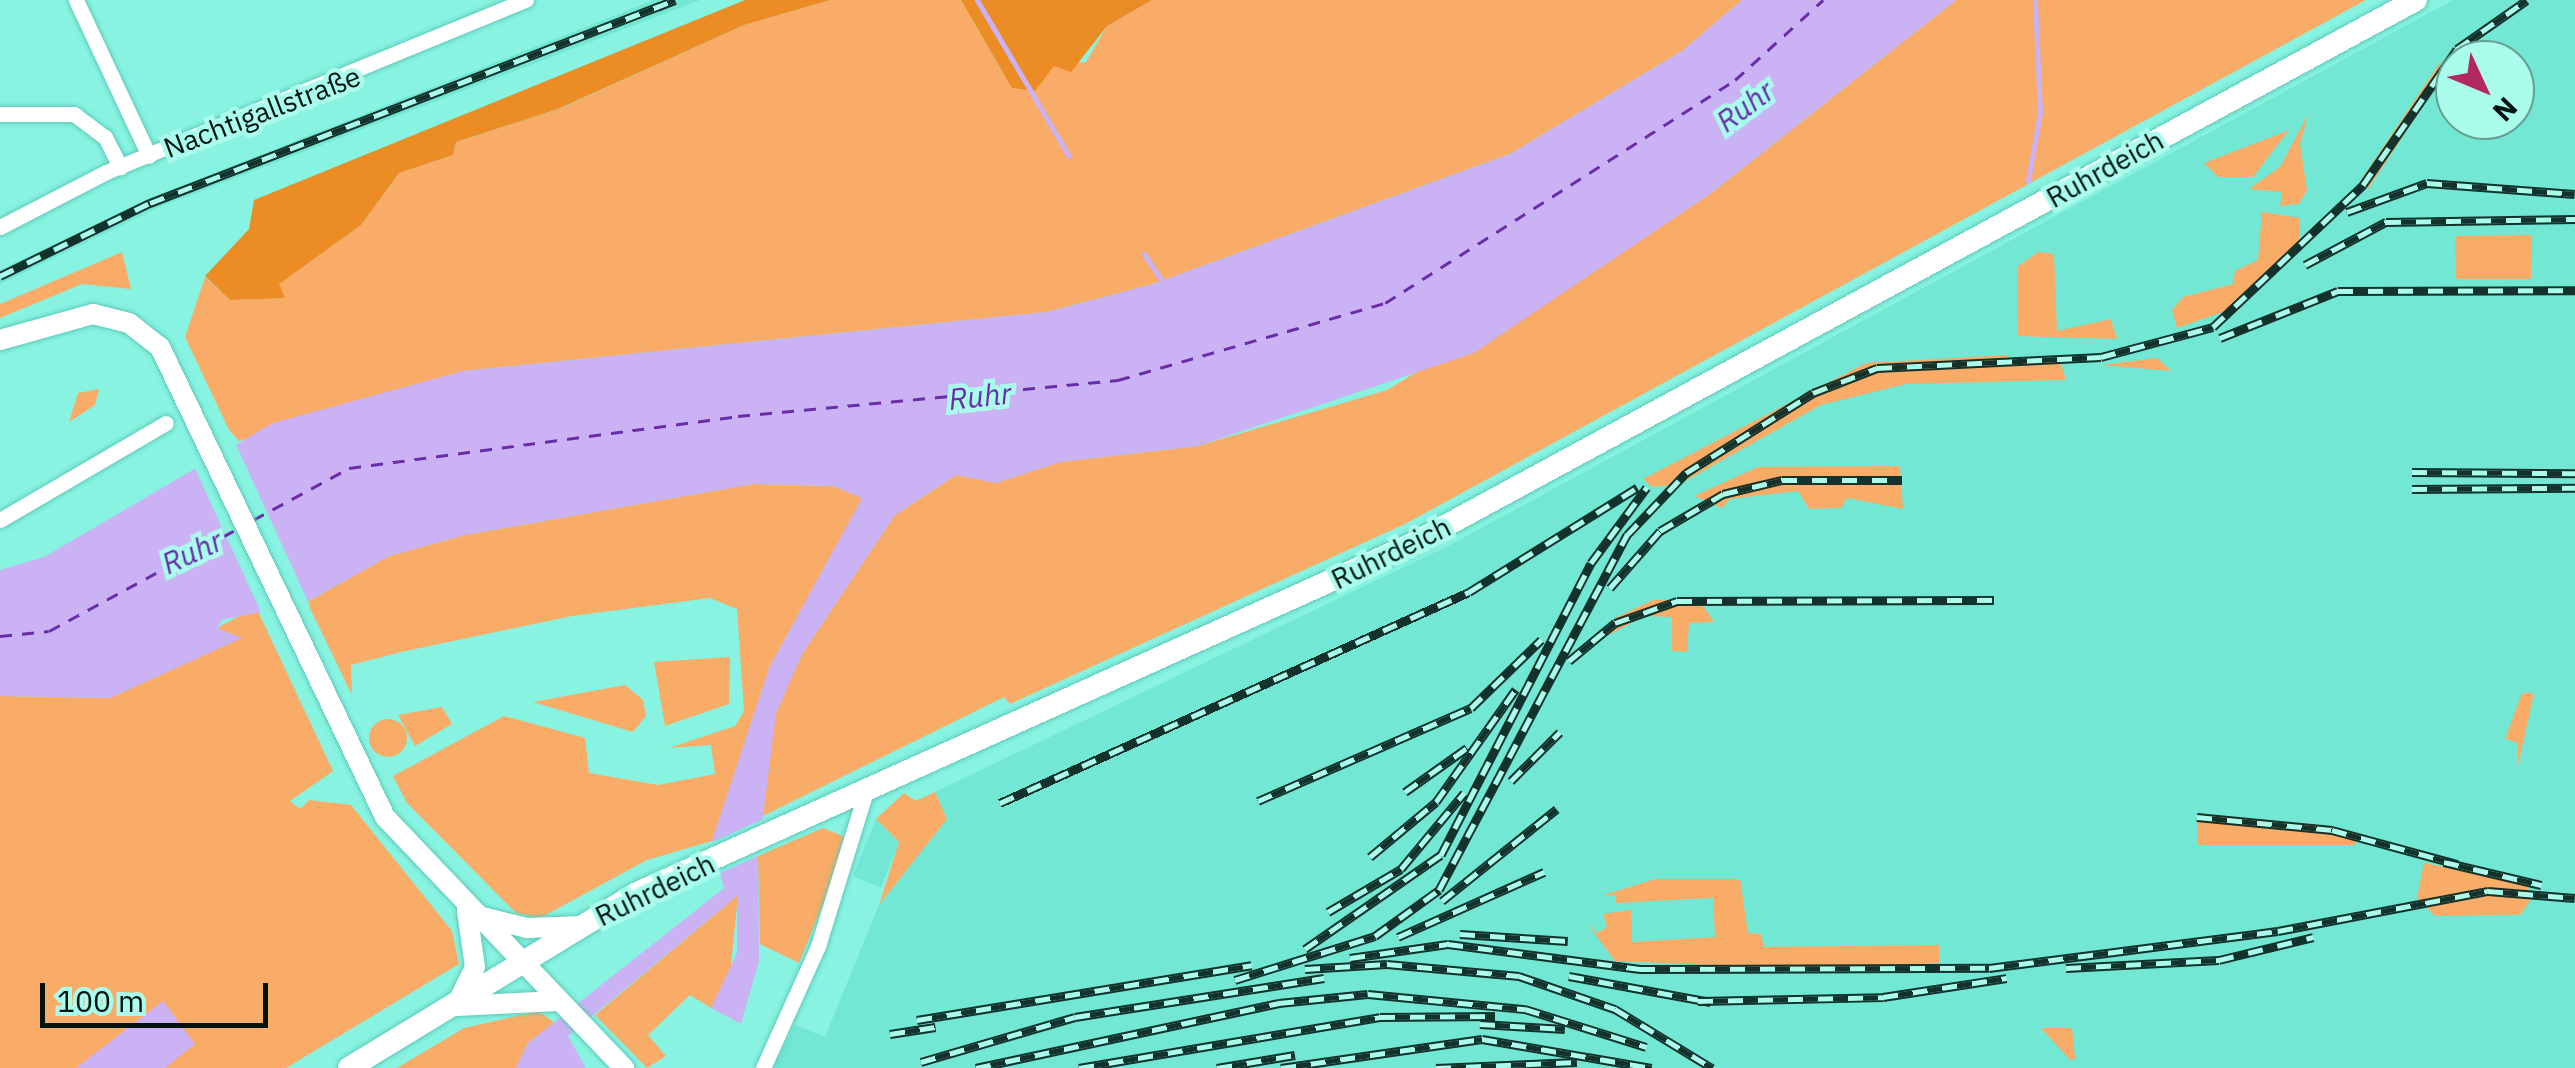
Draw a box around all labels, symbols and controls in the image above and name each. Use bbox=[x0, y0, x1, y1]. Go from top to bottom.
north arrow bbox=[2435, 40, 2535, 140]
street label: Nachtigallstraße bbox=[159, 59, 365, 165]
water label: Ruhr bbox=[1709, 73, 1781, 139]
text: N bbox=[2485, 90, 2526, 130]
street label: Ruhrdeich bbox=[2041, 123, 2169, 215]
water label: Ruhr bbox=[947, 375, 1013, 417]
street label: Ruhrdeich bbox=[1326, 510, 1456, 596]
water label: Ruhr bbox=[156, 522, 228, 582]
street label: Ruhrdeich bbox=[590, 847, 720, 933]
scale bar bbox=[45, 963, 272, 1025]
text: 100 m bbox=[57, 981, 144, 1020]

